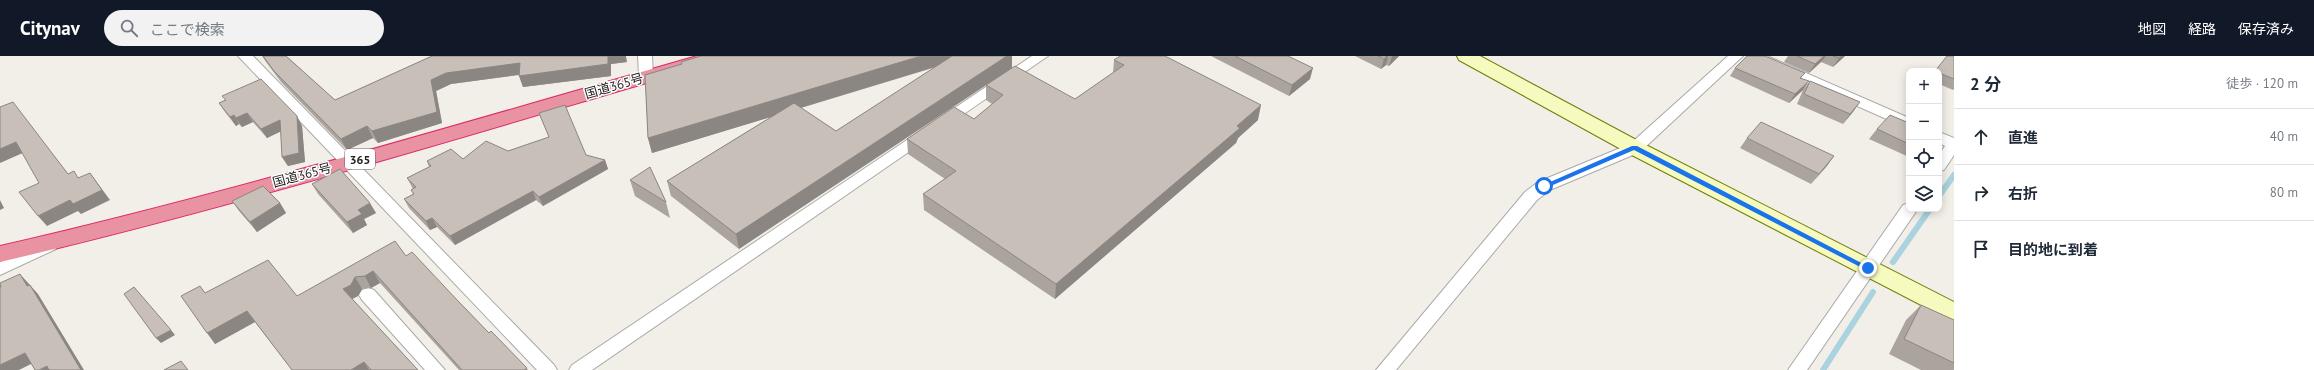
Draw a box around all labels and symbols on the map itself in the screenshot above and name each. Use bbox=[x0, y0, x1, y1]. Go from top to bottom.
street label: 国道365号 bbox=[583, 70, 645, 102]
road number: 365 bbox=[345, 149, 375, 169]
street label: 国道365号 bbox=[271, 159, 333, 191]
route start bbox=[1535, 177, 1553, 195]
route end bbox=[1859, 259, 1877, 277]

